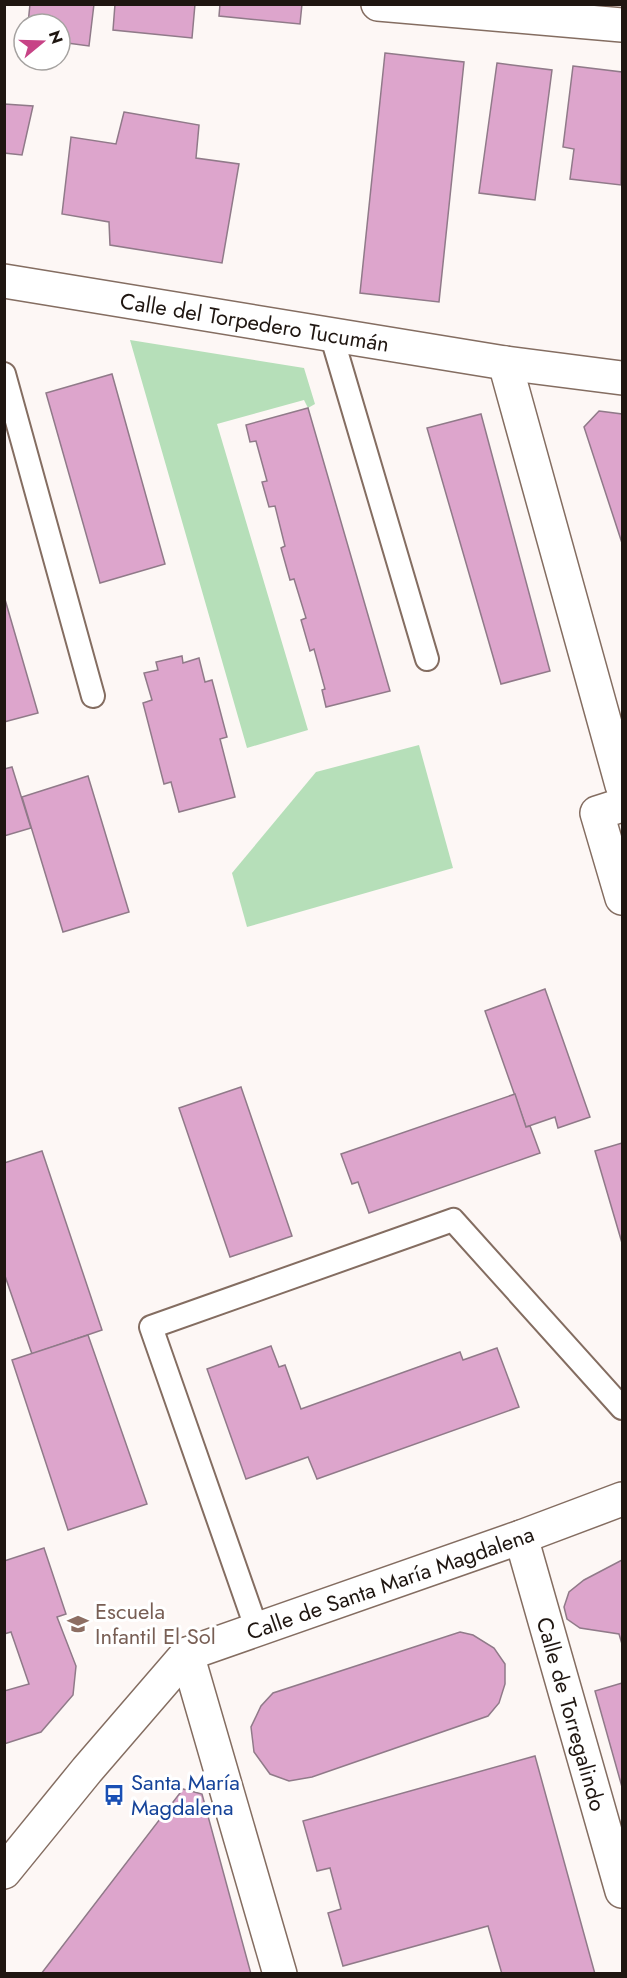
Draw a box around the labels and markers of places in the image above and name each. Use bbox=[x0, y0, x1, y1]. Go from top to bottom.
place label: Escuela Infantil El Sol bbox=[95, 1595, 216, 1652]
school or university icon: Escuela Infantil El Sol bbox=[66, 1612, 90, 1636]
place label: Santa María Magdalena bbox=[131, 1766, 240, 1823]
bus stop icon: Santa María Magdalena bbox=[102, 1783, 126, 1807]

